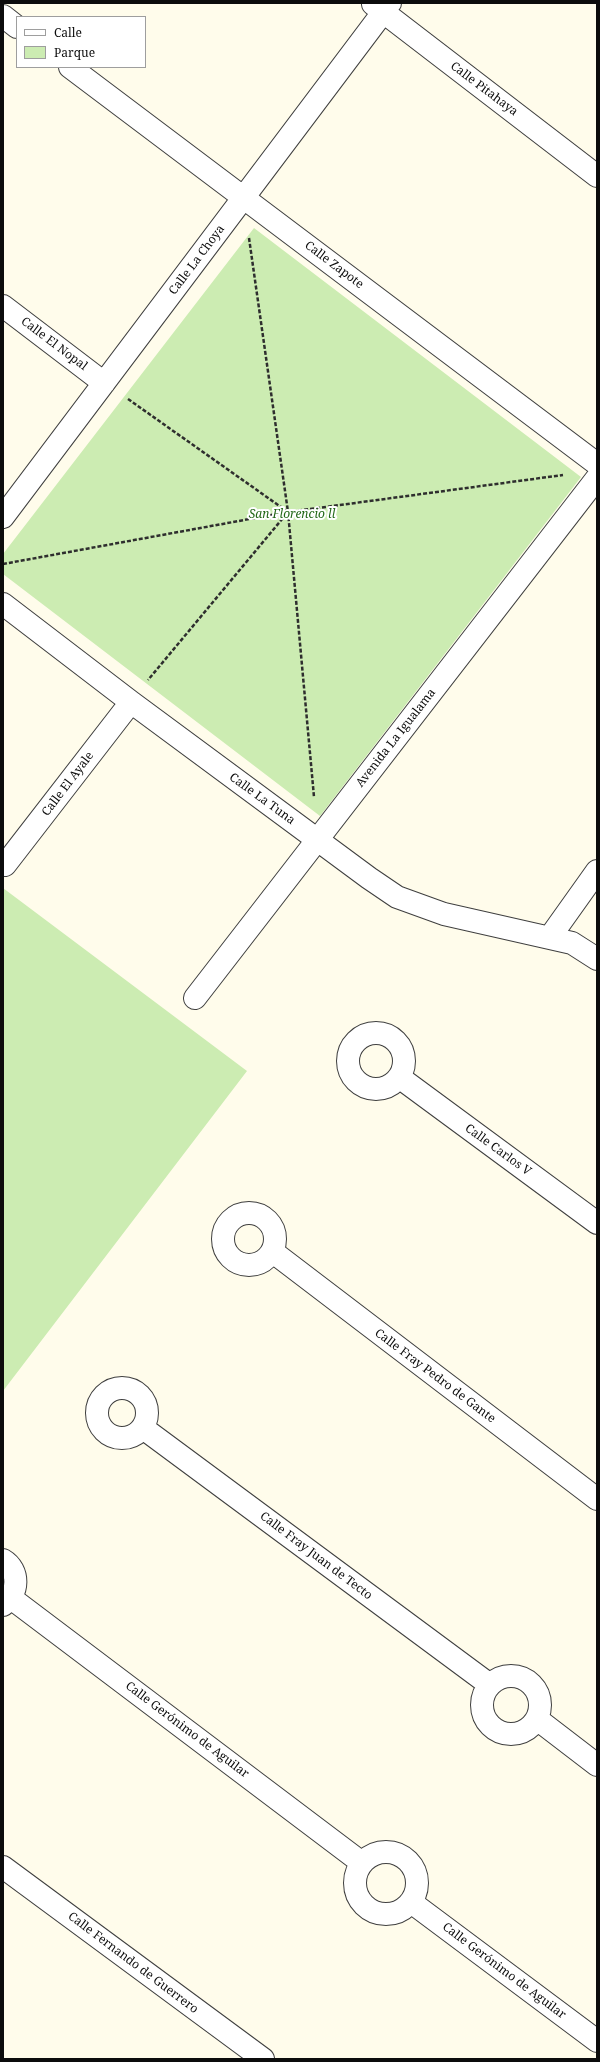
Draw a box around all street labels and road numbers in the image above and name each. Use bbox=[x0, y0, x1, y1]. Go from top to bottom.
street label: Calle Pitahaya bbox=[447, 59, 521, 119]
street label: Calle La Choya bbox=[166, 222, 228, 298]
street label: Calle Zapote bbox=[302, 238, 366, 292]
street label: Calle El Nopal bbox=[18, 314, 90, 374]
street label: Avenida La Igualama bbox=[353, 686, 439, 790]
street label: Calle El Ayale bbox=[39, 749, 97, 819]
street label: Calle La Tuna bbox=[226, 770, 298, 828]
street label: Calle Carlos V bbox=[462, 1121, 534, 1179]
street label: Calle Fray Pedro de Gante bbox=[372, 1326, 498, 1426]
street label: Calle Fray Juan de Tecto bbox=[257, 1509, 375, 1603]
street label: Calle Gerónimo de Aguilar bbox=[122, 1679, 252, 1781]
street label: Calle Fernando de Guerrero bbox=[65, 1909, 201, 2017]
street label: Calle Gerónimo de Aguilar bbox=[439, 1920, 569, 2022]

